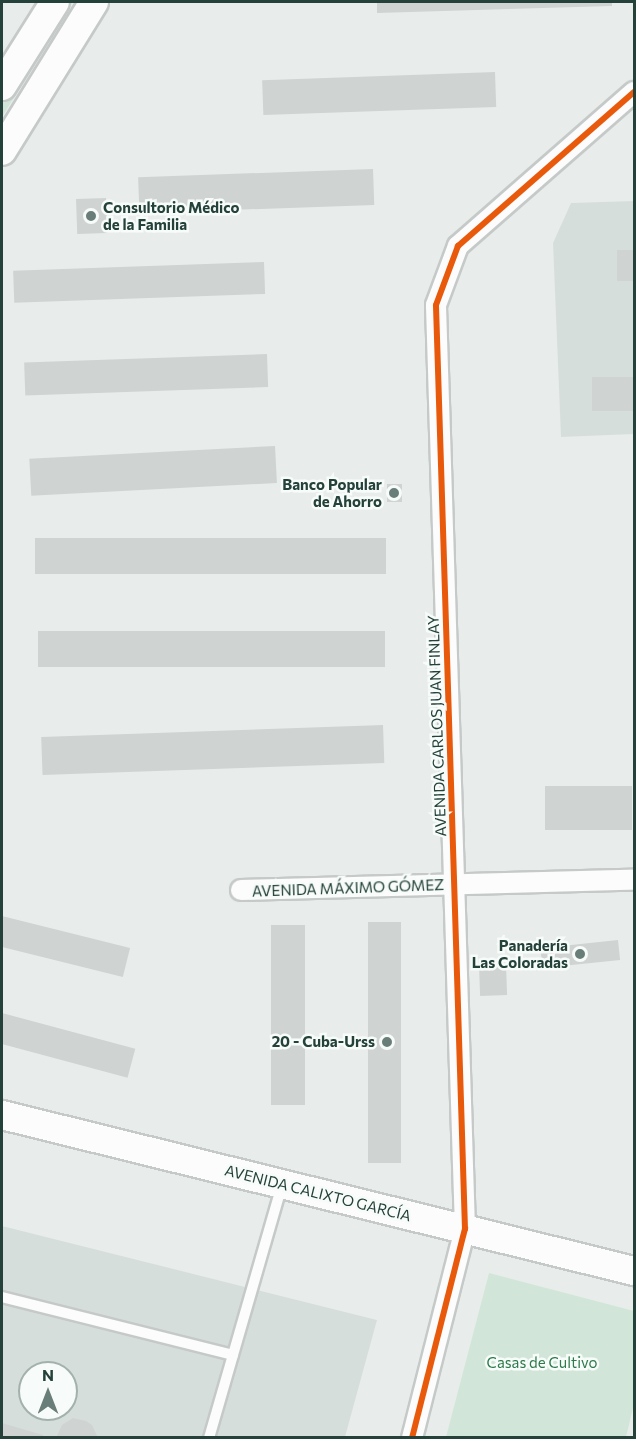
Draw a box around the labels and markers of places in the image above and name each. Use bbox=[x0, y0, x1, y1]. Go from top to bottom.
place label: Consultorio Médico de la Familia bbox=[103, 198, 239, 233]
marker: Consultorio Médico de la Familia bbox=[84, 209, 98, 223]
place label: Banco Popular de Ahorro bbox=[282, 475, 382, 510]
marker: Banco Popular de Ahorro bbox=[387, 486, 401, 500]
place label: Panadería Las Coloradas bbox=[472, 936, 568, 971]
marker: Panadería Las Coloradas bbox=[573, 947, 587, 961]
place label: 20 - Cuba-Urss bbox=[272, 1033, 375, 1051]
marker: 20 - Cuba-Urss bbox=[380, 1035, 394, 1049]

